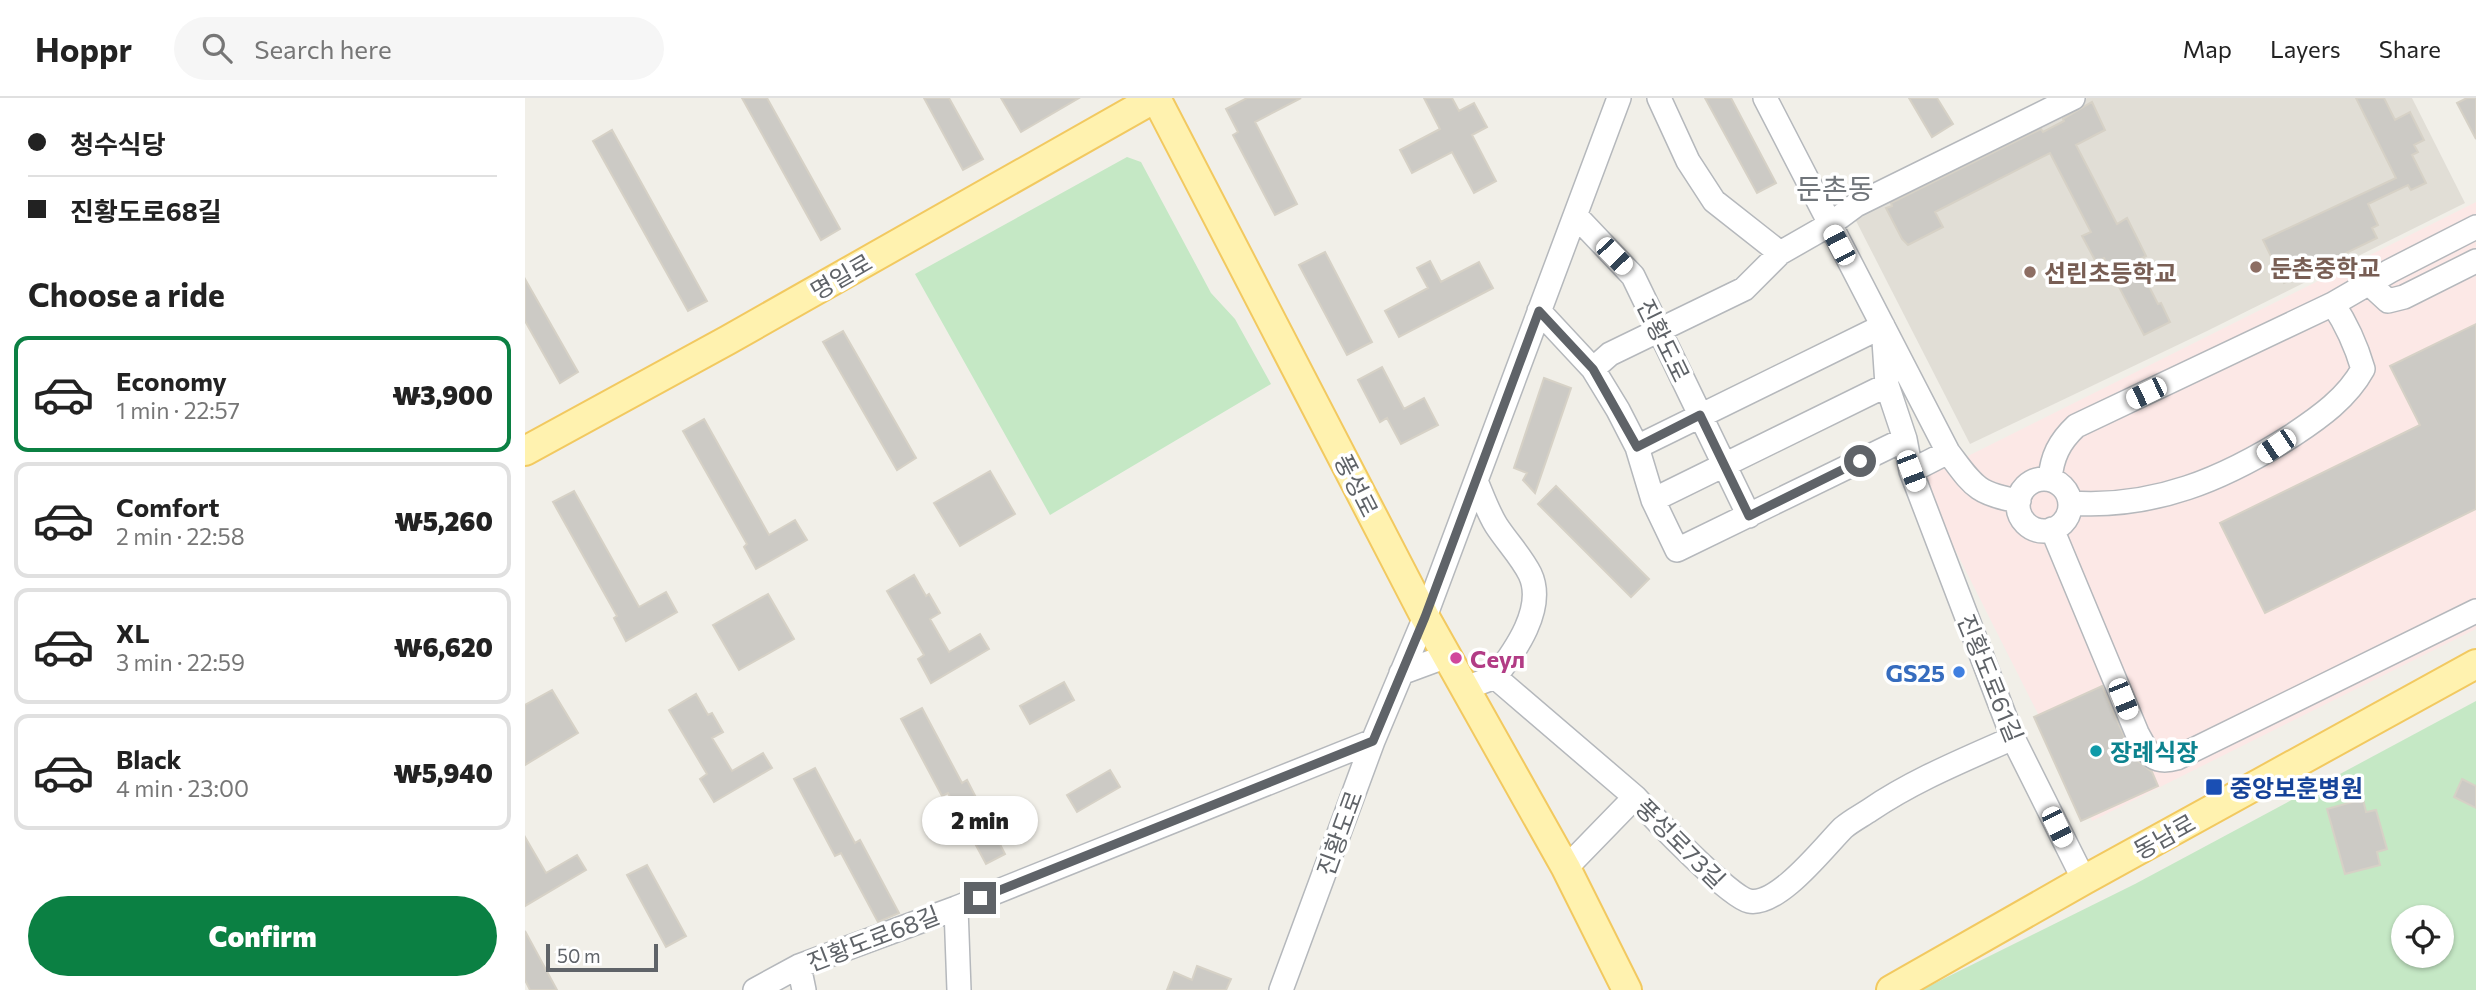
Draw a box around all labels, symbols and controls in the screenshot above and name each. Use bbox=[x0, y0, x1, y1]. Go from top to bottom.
search box bbox=[174, 17, 664, 80]
text: Hoppr bbox=[35, 28, 132, 69]
icon: search bbox=[198, 29, 236, 67]
text: Search here bbox=[254, 33, 392, 64]
text: Map bbox=[2183, 34, 2232, 63]
text: Layers bbox=[2270, 34, 2341, 63]
text: Share bbox=[2379, 34, 2441, 63]
text: 청수식당 bbox=[70, 128, 166, 159]
district label: 둔촌동 bbox=[1796, 171, 1874, 205]
text: 진황도로68길 bbox=[70, 195, 222, 226]
car bbox=[1820, 222, 1859, 268]
car bbox=[1592, 234, 1637, 278]
street label: 명일로 bbox=[805, 247, 877, 305]
place label: 둔촌중학교 bbox=[2270, 253, 2380, 282]
place label: 선린초등학교 bbox=[2044, 258, 2176, 287]
marker: 둔촌중학교 bbox=[2248, 259, 2264, 275]
marker: 선린초등학교 bbox=[2022, 264, 2038, 280]
text: Choose a ride bbox=[28, 274, 225, 314]
street label: 진황도로 bbox=[1632, 294, 1696, 386]
icon: car bbox=[32, 363, 95, 426]
text: Economy bbox=[116, 365, 227, 396]
car bbox=[2123, 374, 2170, 412]
text: ₩3,900 bbox=[392, 379, 493, 410]
text: 1 min · 22:57 bbox=[116, 396, 240, 424]
car bbox=[2253, 426, 2300, 466]
route start bbox=[1844, 445, 1876, 477]
car bbox=[1894, 448, 1929, 494]
street label: 풍성로 bbox=[1329, 449, 1385, 521]
icon: car bbox=[32, 489, 95, 552]
text: Comfort bbox=[116, 491, 219, 522]
text: ₩5,260 bbox=[394, 505, 493, 536]
text: 2 min · 22:58 bbox=[116, 522, 245, 550]
street label: 진황도로61길 bbox=[1952, 610, 2030, 746]
icon: car bbox=[32, 615, 95, 678]
text: XL bbox=[116, 617, 150, 648]
text: ₩6,620 bbox=[394, 631, 493, 662]
place label: Сеул bbox=[1470, 644, 1525, 673]
text: 3 min · 22:59 bbox=[116, 648, 245, 676]
marker: Сеул bbox=[1448, 650, 1464, 666]
place label: GS25 bbox=[1885, 658, 1945, 687]
marker: GS25 bbox=[1951, 664, 1967, 680]
car bbox=[2106, 676, 2141, 722]
place label: 장례식장 bbox=[2110, 737, 2198, 766]
icon: car bbox=[32, 741, 95, 804]
text: Black bbox=[116, 743, 182, 774]
marker: 장례식장 bbox=[2088, 743, 2104, 759]
text: ₩5,940 bbox=[393, 757, 493, 788]
place label: 중앙보훈병원 bbox=[2230, 773, 2362, 802]
text: 4 min · 23:00 bbox=[116, 774, 249, 802]
marker: 중앙보훈병원 bbox=[2204, 777, 2224, 797]
street label: 진황도로 bbox=[1310, 787, 1368, 879]
street label: 풍성로73길 bbox=[1630, 792, 1732, 894]
callout: 2 min bbox=[922, 796, 1038, 846]
car bbox=[2039, 804, 2076, 850]
text: 2 min bbox=[951, 806, 1009, 834]
street label: 동남로 bbox=[2128, 807, 2200, 865]
route end bbox=[964, 882, 996, 914]
button: Confirm bbox=[28, 896, 497, 976]
street label: 진황도로68길 bbox=[803, 899, 943, 977]
map controls bbox=[2391, 905, 2454, 968]
button: locate bbox=[2391, 905, 2454, 968]
scale bar bbox=[546, 941, 658, 973]
text: 50 m bbox=[557, 944, 601, 967]

